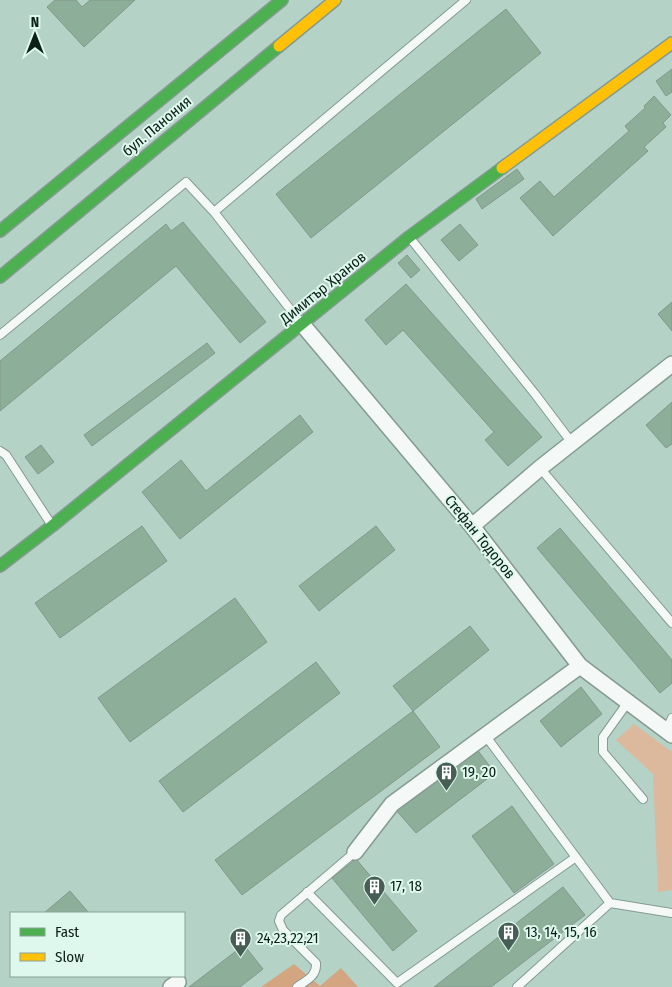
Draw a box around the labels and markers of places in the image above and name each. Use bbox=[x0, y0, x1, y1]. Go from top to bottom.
building icon: 19, 20 bbox=[434, 760, 458, 791]
place label: 19, 20 bbox=[462, 763, 496, 781]
building icon: 17, 18 bbox=[362, 874, 386, 905]
place label: 17, 18 bbox=[390, 877, 422, 895]
building icon: 13, 14, 15, 16 bbox=[497, 920, 521, 951]
place label: 13, 14, 15, 16 bbox=[525, 923, 597, 941]
building icon: 24,23,22,21 bbox=[229, 926, 253, 957]
place label: 24,23,22,21 bbox=[257, 929, 319, 947]

